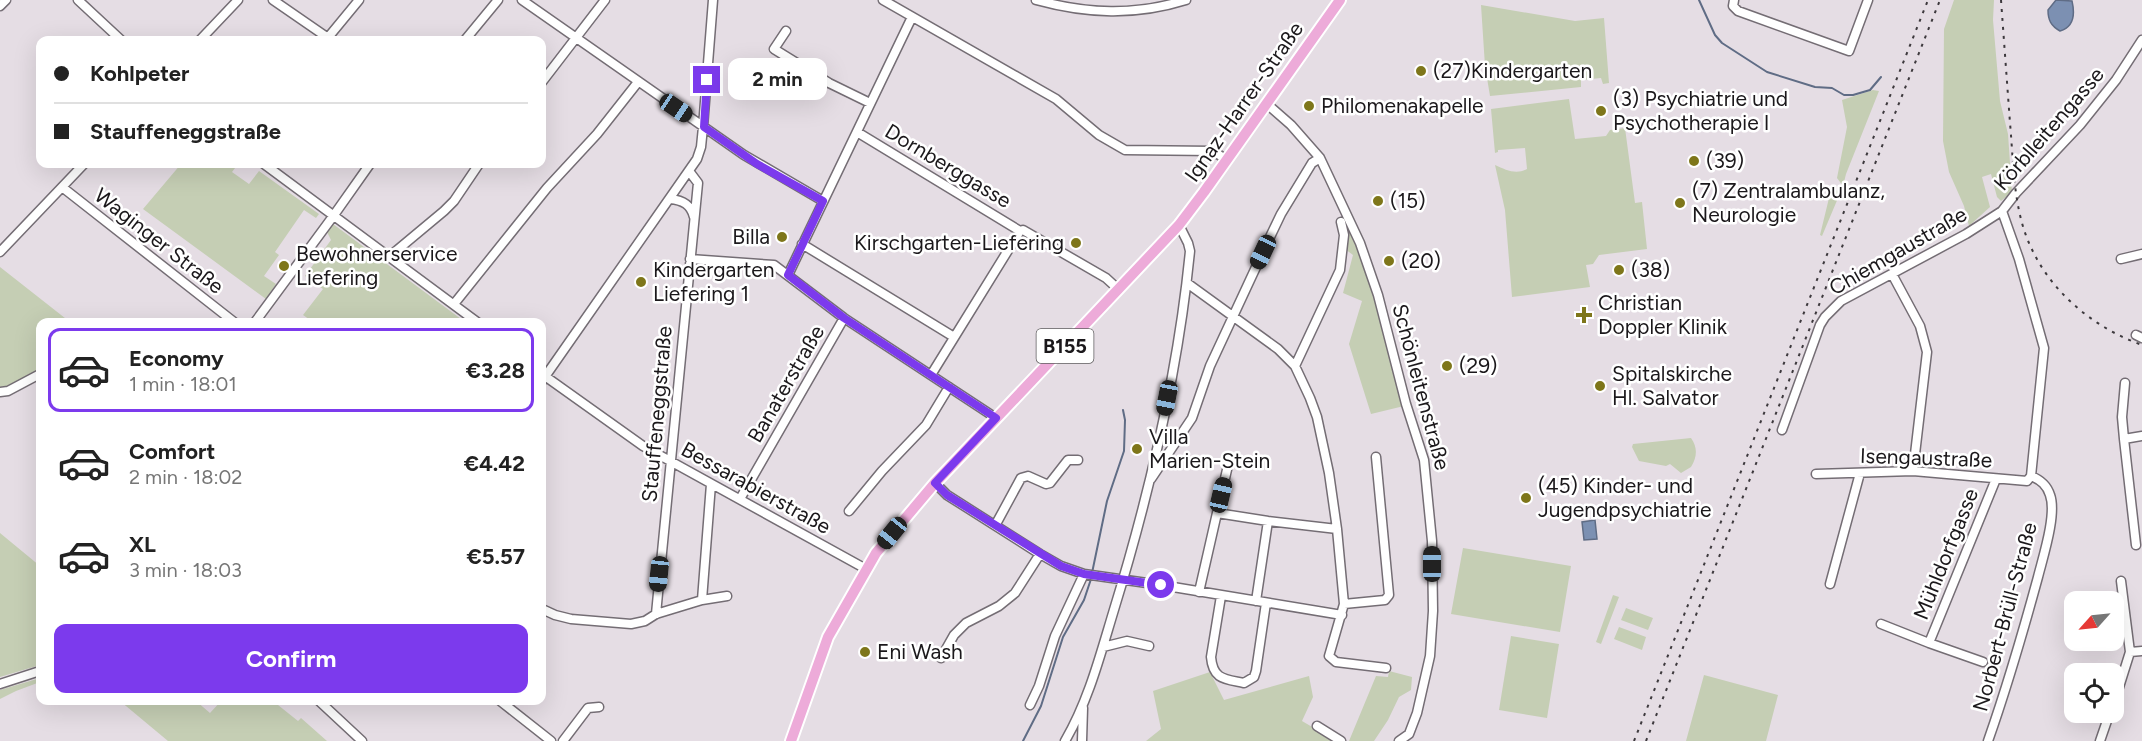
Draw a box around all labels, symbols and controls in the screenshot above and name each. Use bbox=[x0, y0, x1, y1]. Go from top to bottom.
street label: Ignaz-Harrer-Straße bbox=[1179, 17, 1308, 186]
place label: (27)Kindergarten bbox=[1433, 58, 1592, 83]
callout: 2 min bbox=[728, 59, 827, 101]
text: Kohlpeter bbox=[90, 60, 189, 87]
street label: Körblleitengasse bbox=[1988, 62, 2109, 195]
marker: (27)Kindergarten bbox=[1414, 64, 1428, 78]
route end bbox=[693, 66, 720, 93]
text: 2 min bbox=[752, 67, 803, 91]
place label: (3) Psychiatrie und Psychotherapie I bbox=[1613, 86, 1788, 135]
car bbox=[656, 90, 696, 126]
place label: Philomenakapelle bbox=[1321, 93, 1484, 118]
marker: Philomenakapelle bbox=[1302, 99, 1316, 113]
marker: (3) Psychiatrie und Psychotherapie I bbox=[1594, 104, 1608, 118]
text: Stauffeneggstraße bbox=[90, 118, 281, 145]
street label: Dornberggasse bbox=[881, 118, 1016, 213]
place label: (39) bbox=[1706, 148, 1744, 173]
marker: (39) bbox=[1687, 154, 1701, 168]
place label: (7) Zentralambulanz, Neurologie bbox=[1692, 178, 1885, 227]
street label: Waginger Straße bbox=[90, 182, 229, 299]
place label: (15) bbox=[1390, 188, 1426, 213]
marker: (15) bbox=[1371, 194, 1385, 208]
marker: (7) Zentralambulanz, Neurologie bbox=[1673, 196, 1687, 210]
street label: Chiemgaustraße bbox=[1825, 201, 1971, 300]
place label: Billa bbox=[732, 224, 770, 249]
marker: Billa bbox=[775, 230, 789, 244]
place label: Kirschgarten-Liefering bbox=[854, 230, 1064, 255]
car bbox=[1247, 232, 1279, 272]
marker: Kirschgarten-Liefering bbox=[1069, 236, 1083, 250]
place label: Bewohnerservice Liefering bbox=[296, 241, 457, 290]
place label: (20) bbox=[1401, 248, 1441, 273]
marker: (20) bbox=[1382, 254, 1396, 268]
place label: Kindergarten Liefering 1 bbox=[653, 257, 774, 306]
place label: (38) bbox=[1631, 257, 1670, 282]
marker: Bewohnerservice Liefering bbox=[277, 259, 291, 273]
marker: (38) bbox=[1612, 263, 1626, 277]
marker: Kindergarten Liefering 1 bbox=[634, 275, 648, 289]
place label: Christian Doppler Klinik bbox=[1598, 290, 1728, 339]
street label: Schönleitenstraße bbox=[1387, 301, 1456, 473]
marker: Christian Doppler Klinik bbox=[1575, 306, 1593, 324]
street label: Banaterstraße bbox=[742, 321, 829, 447]
street label: Stauffeneggstraße bbox=[636, 325, 677, 503]
road number: B155 bbox=[1036, 329, 1094, 363]
icon: car bbox=[57, 343, 111, 397]
text: Economy bbox=[129, 345, 224, 372]
place label: (29) bbox=[1459, 353, 1497, 378]
text: €3.28 bbox=[466, 357, 525, 384]
marker: (29) bbox=[1440, 359, 1454, 373]
place label: Spitalskirche Hl. Salvator bbox=[1612, 361, 1732, 410]
text: 1 min · 18:01 bbox=[129, 372, 237, 396]
car bbox=[1155, 379, 1179, 417]
marker: Spitalskirche Hl. Salvator bbox=[1593, 379, 1607, 393]
place label: Villa Marien-Stein bbox=[1149, 424, 1270, 473]
icon: car bbox=[57, 436, 111, 490]
street label: Bessarabierstraße bbox=[677, 436, 835, 539]
text: Comfort bbox=[129, 438, 215, 465]
marker: Villa Marien-Stein bbox=[1130, 442, 1144, 456]
street label: Isengaustraße bbox=[1859, 443, 1993, 472]
text: €4.42 bbox=[464, 450, 525, 477]
text: 2 min · 18:02 bbox=[129, 465, 243, 489]
place label: (45) Kinder- und Jugendpsychiatrie bbox=[1538, 473, 1711, 522]
car bbox=[1208, 475, 1234, 515]
street label: Mühldorfgasse bbox=[1908, 485, 1983, 623]
marker: (45) Kinder- und Jugendpsychiatrie bbox=[1519, 491, 1533, 505]
car bbox=[874, 513, 910, 553]
street label: Norbert-Brüll-Straße bbox=[1967, 520, 2042, 714]
icon: car bbox=[57, 529, 111, 583]
text: XL bbox=[129, 531, 156, 558]
text: €5.57 bbox=[466, 543, 525, 570]
car bbox=[1423, 546, 1441, 582]
car bbox=[648, 555, 670, 593]
text: 3 min · 18:03 bbox=[129, 558, 242, 582]
route start bbox=[1147, 571, 1174, 598]
north arrow bbox=[2064, 591, 2124, 651]
map controls bbox=[2064, 591, 2124, 723]
button: Confirm bbox=[54, 624, 528, 693]
place label: Eni Wash bbox=[877, 639, 963, 664]
marker: Eni Wash bbox=[858, 645, 872, 659]
button: locate bbox=[2064, 663, 2124, 723]

